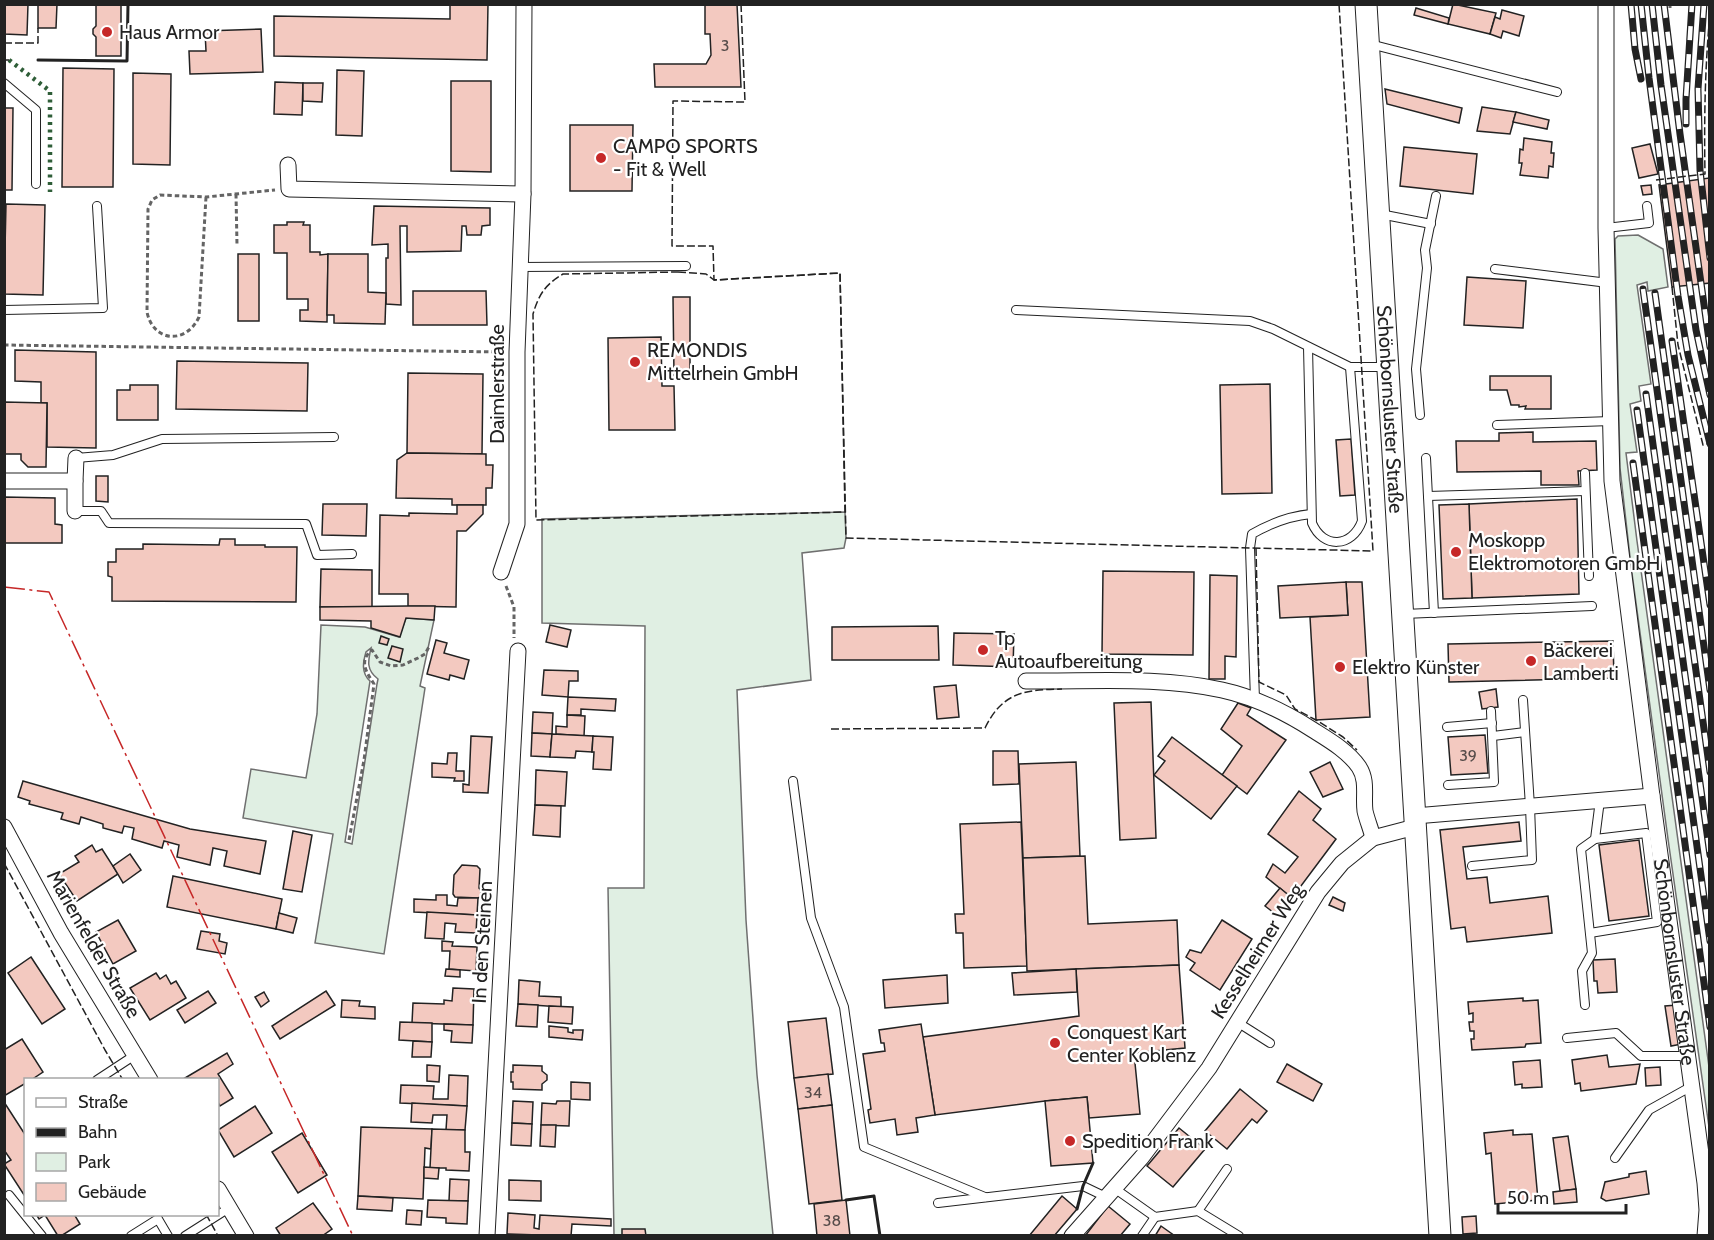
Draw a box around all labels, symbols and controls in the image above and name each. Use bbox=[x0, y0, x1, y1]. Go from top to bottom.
place label: Haus Armor bbox=[119, 20, 220, 44]
marker: Haus Armor bbox=[100, 25, 114, 39]
house number: 3 bbox=[721, 36, 729, 55]
place label: CAMPO SPORTS - Fit & Well bbox=[613, 134, 758, 181]
marker: CAMPO SPORTS - Fit & Well bbox=[594, 151, 608, 165]
street label: Schönbornsluster Straße bbox=[1372, 304, 1409, 514]
street label: Daimlerstraße bbox=[485, 324, 509, 444]
place label: REMONDIS Mittelrhein GmbH bbox=[647, 338, 799, 385]
marker: REMONDIS Mittelrhein GmbH bbox=[628, 355, 642, 369]
place label: Moskopp Elektromotoren GmbH bbox=[1468, 528, 1660, 575]
marker: Moskopp Elektromotoren GmbH bbox=[1449, 545, 1463, 559]
place label: Tp Autoaufbereitung bbox=[995, 626, 1143, 673]
place label: Bäckerei Lamberti bbox=[1543, 638, 1619, 685]
marker: Tp Autoaufbereitung bbox=[976, 643, 990, 657]
marker: Bäckerei Lamberti bbox=[1524, 654, 1538, 668]
place label: Elektro Künster bbox=[1352, 655, 1480, 679]
marker: Elektro Künster bbox=[1333, 660, 1347, 674]
house number: 39 bbox=[1459, 746, 1477, 765]
street label: Schönbornsluster Straße bbox=[1649, 857, 1701, 1067]
street label: Marienfelder Straße bbox=[42, 866, 146, 1022]
street label: Kesselheimer Weg bbox=[1206, 878, 1309, 1023]
street label: In den Steinen bbox=[467, 880, 497, 1004]
place label: Conquest Kart Center Koblenz bbox=[1067, 1020, 1196, 1067]
marker: Conquest Kart Center Koblenz bbox=[1048, 1036, 1062, 1050]
legend bbox=[24, 1078, 219, 1216]
house number: 34 bbox=[804, 1083, 822, 1102]
text: Straße bbox=[78, 1091, 128, 1113]
text: Bahn bbox=[78, 1121, 117, 1143]
place label: Spedition Frank bbox=[1082, 1129, 1213, 1153]
marker: Spedition Frank bbox=[1063, 1134, 1077, 1148]
text: Park bbox=[78, 1151, 111, 1173]
scale bar bbox=[1498, 1177, 1626, 1215]
text: Gebäude bbox=[78, 1181, 147, 1203]
text: 50 m bbox=[1507, 1187, 1549, 1209]
house number: 38 bbox=[823, 1211, 841, 1230]

